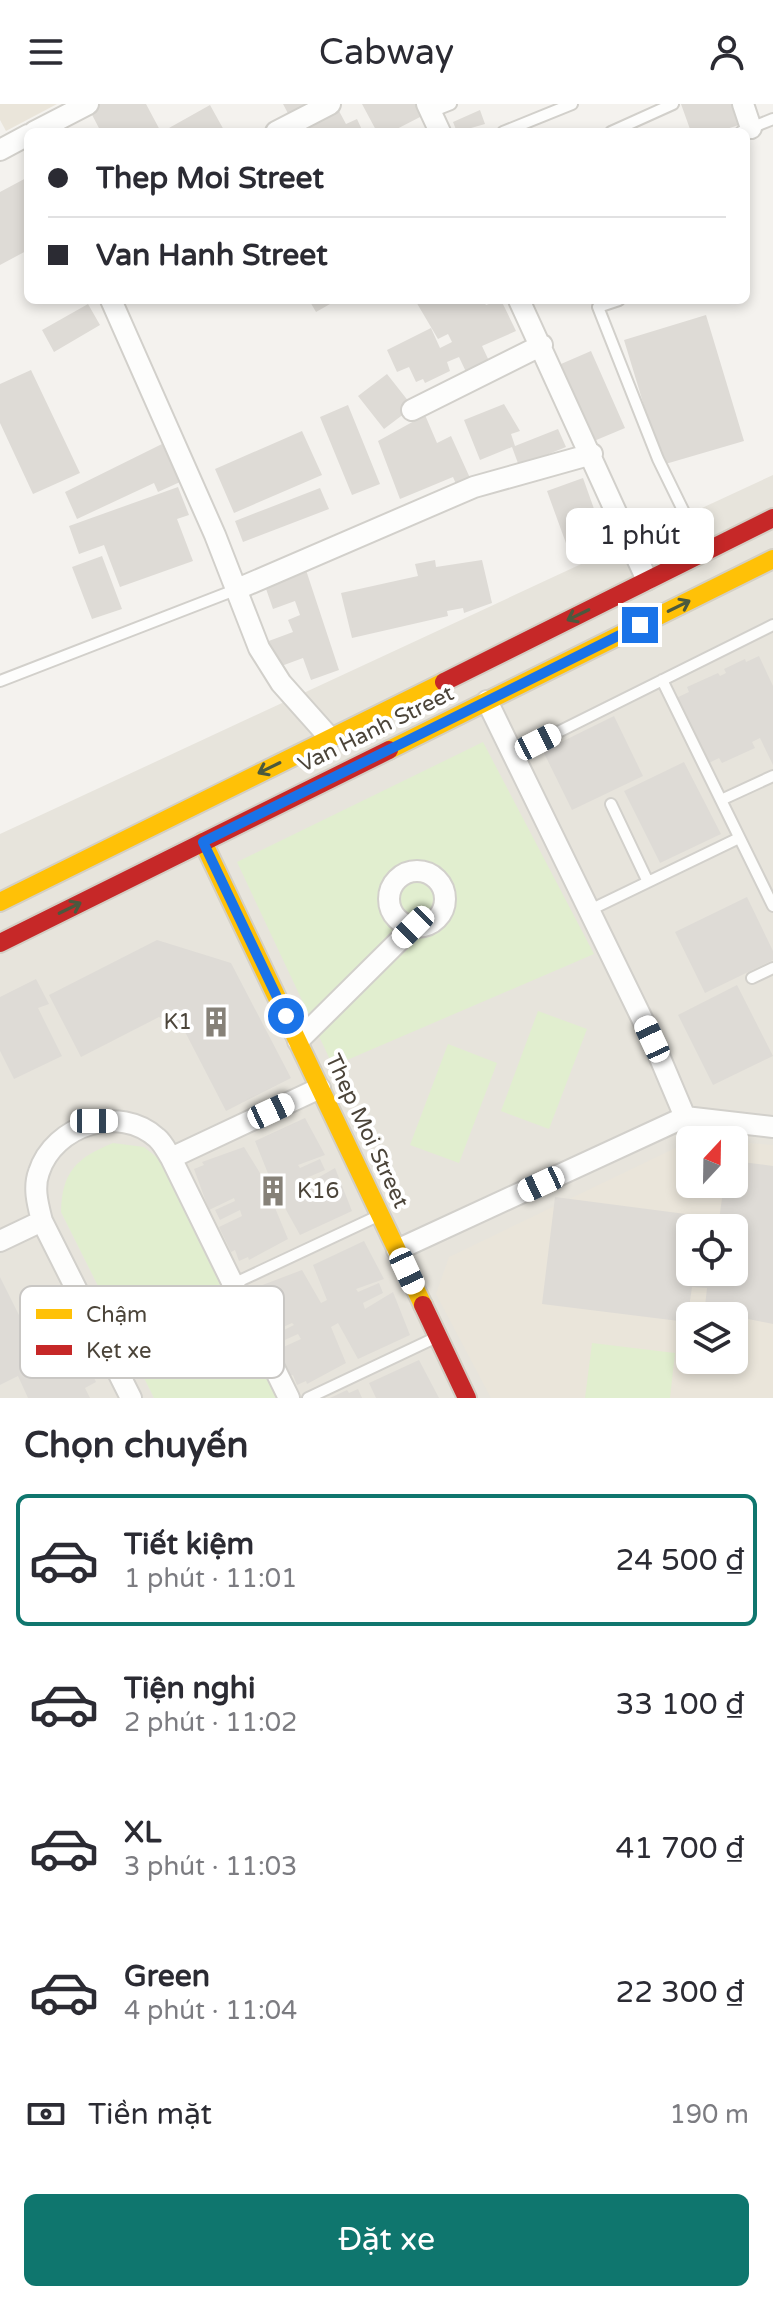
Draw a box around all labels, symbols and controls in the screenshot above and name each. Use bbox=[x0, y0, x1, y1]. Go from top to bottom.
icon: menu bbox=[24, 30, 68, 74]
icon: person bbox=[705, 30, 749, 74]
text: Cabway bbox=[319, 31, 454, 74]
text: Thep Moi Street bbox=[96, 160, 324, 197]
text: Van Hanh Street bbox=[96, 237, 328, 274]
callout: 1 phút bbox=[566, 509, 714, 565]
text: 1 phút bbox=[600, 520, 681, 551]
one-way arrow bbox=[667, 598, 691, 613]
route end bbox=[622, 607, 658, 643]
one-way arrow bbox=[566, 608, 590, 623]
street label: Van Hanh Street bbox=[294, 680, 458, 778]
car bbox=[511, 720, 565, 764]
one-way arrow bbox=[258, 761, 282, 776]
one-way arrow bbox=[57, 900, 81, 915]
car bbox=[388, 902, 438, 952]
route start bbox=[268, 998, 304, 1034]
building icon: K1 bbox=[199, 1005, 233, 1039]
place label: K1 bbox=[163, 1009, 192, 1035]
car bbox=[631, 1012, 673, 1066]
street label: Thep Moi Street bbox=[320, 1050, 414, 1212]
car bbox=[244, 1090, 298, 1132]
car bbox=[70, 1109, 118, 1133]
north arrow bbox=[676, 1126, 748, 1198]
map controls bbox=[676, 1126, 748, 1374]
car bbox=[514, 1163, 568, 1205]
building icon: K16 bbox=[256, 1174, 290, 1208]
place label: K16 bbox=[297, 1178, 339, 1204]
button: locate bbox=[676, 1214, 748, 1286]
car bbox=[386, 1244, 428, 1298]
legend bbox=[20, 1286, 284, 1378]
text: Chậm bbox=[86, 1302, 147, 1328]
button: layers bbox=[676, 1302, 748, 1374]
text: Kẹt xe bbox=[86, 1338, 151, 1364]
text: Chọn chuyến bbox=[24, 1424, 248, 1467]
icon: car bbox=[28, 1524, 100, 1596]
text: Tiết kiệm bbox=[124, 1526, 254, 1563]
text: 24 500 ₫ bbox=[615, 1542, 745, 1579]
text: 1 phút · 11:01 bbox=[124, 1563, 297, 1594]
icon: car bbox=[28, 1668, 100, 1740]
text: Tiện nghi bbox=[124, 1670, 255, 1707]
text: 33 100 ₫ bbox=[615, 1686, 745, 1723]
text: 2 phút · 11:02 bbox=[124, 1707, 297, 1738]
icon: car bbox=[28, 1812, 100, 1884]
text: XL bbox=[124, 1814, 161, 1851]
text: 41 700 ₫ bbox=[615, 1830, 745, 1867]
text: 3 phút · 11:03 bbox=[124, 1851, 297, 1882]
icon: car bbox=[28, 1956, 100, 2028]
text: Green bbox=[124, 1958, 210, 1995]
text: 22 300 ₫ bbox=[615, 1974, 745, 2011]
text: 4 phút · 11:04 bbox=[124, 1995, 297, 2026]
icon: cash bbox=[24, 2092, 68, 2136]
text: Tiền mặt bbox=[88, 2096, 212, 2133]
text: 190 m bbox=[669, 2099, 749, 2130]
button: Đặt xe bbox=[24, 2194, 749, 2286]

